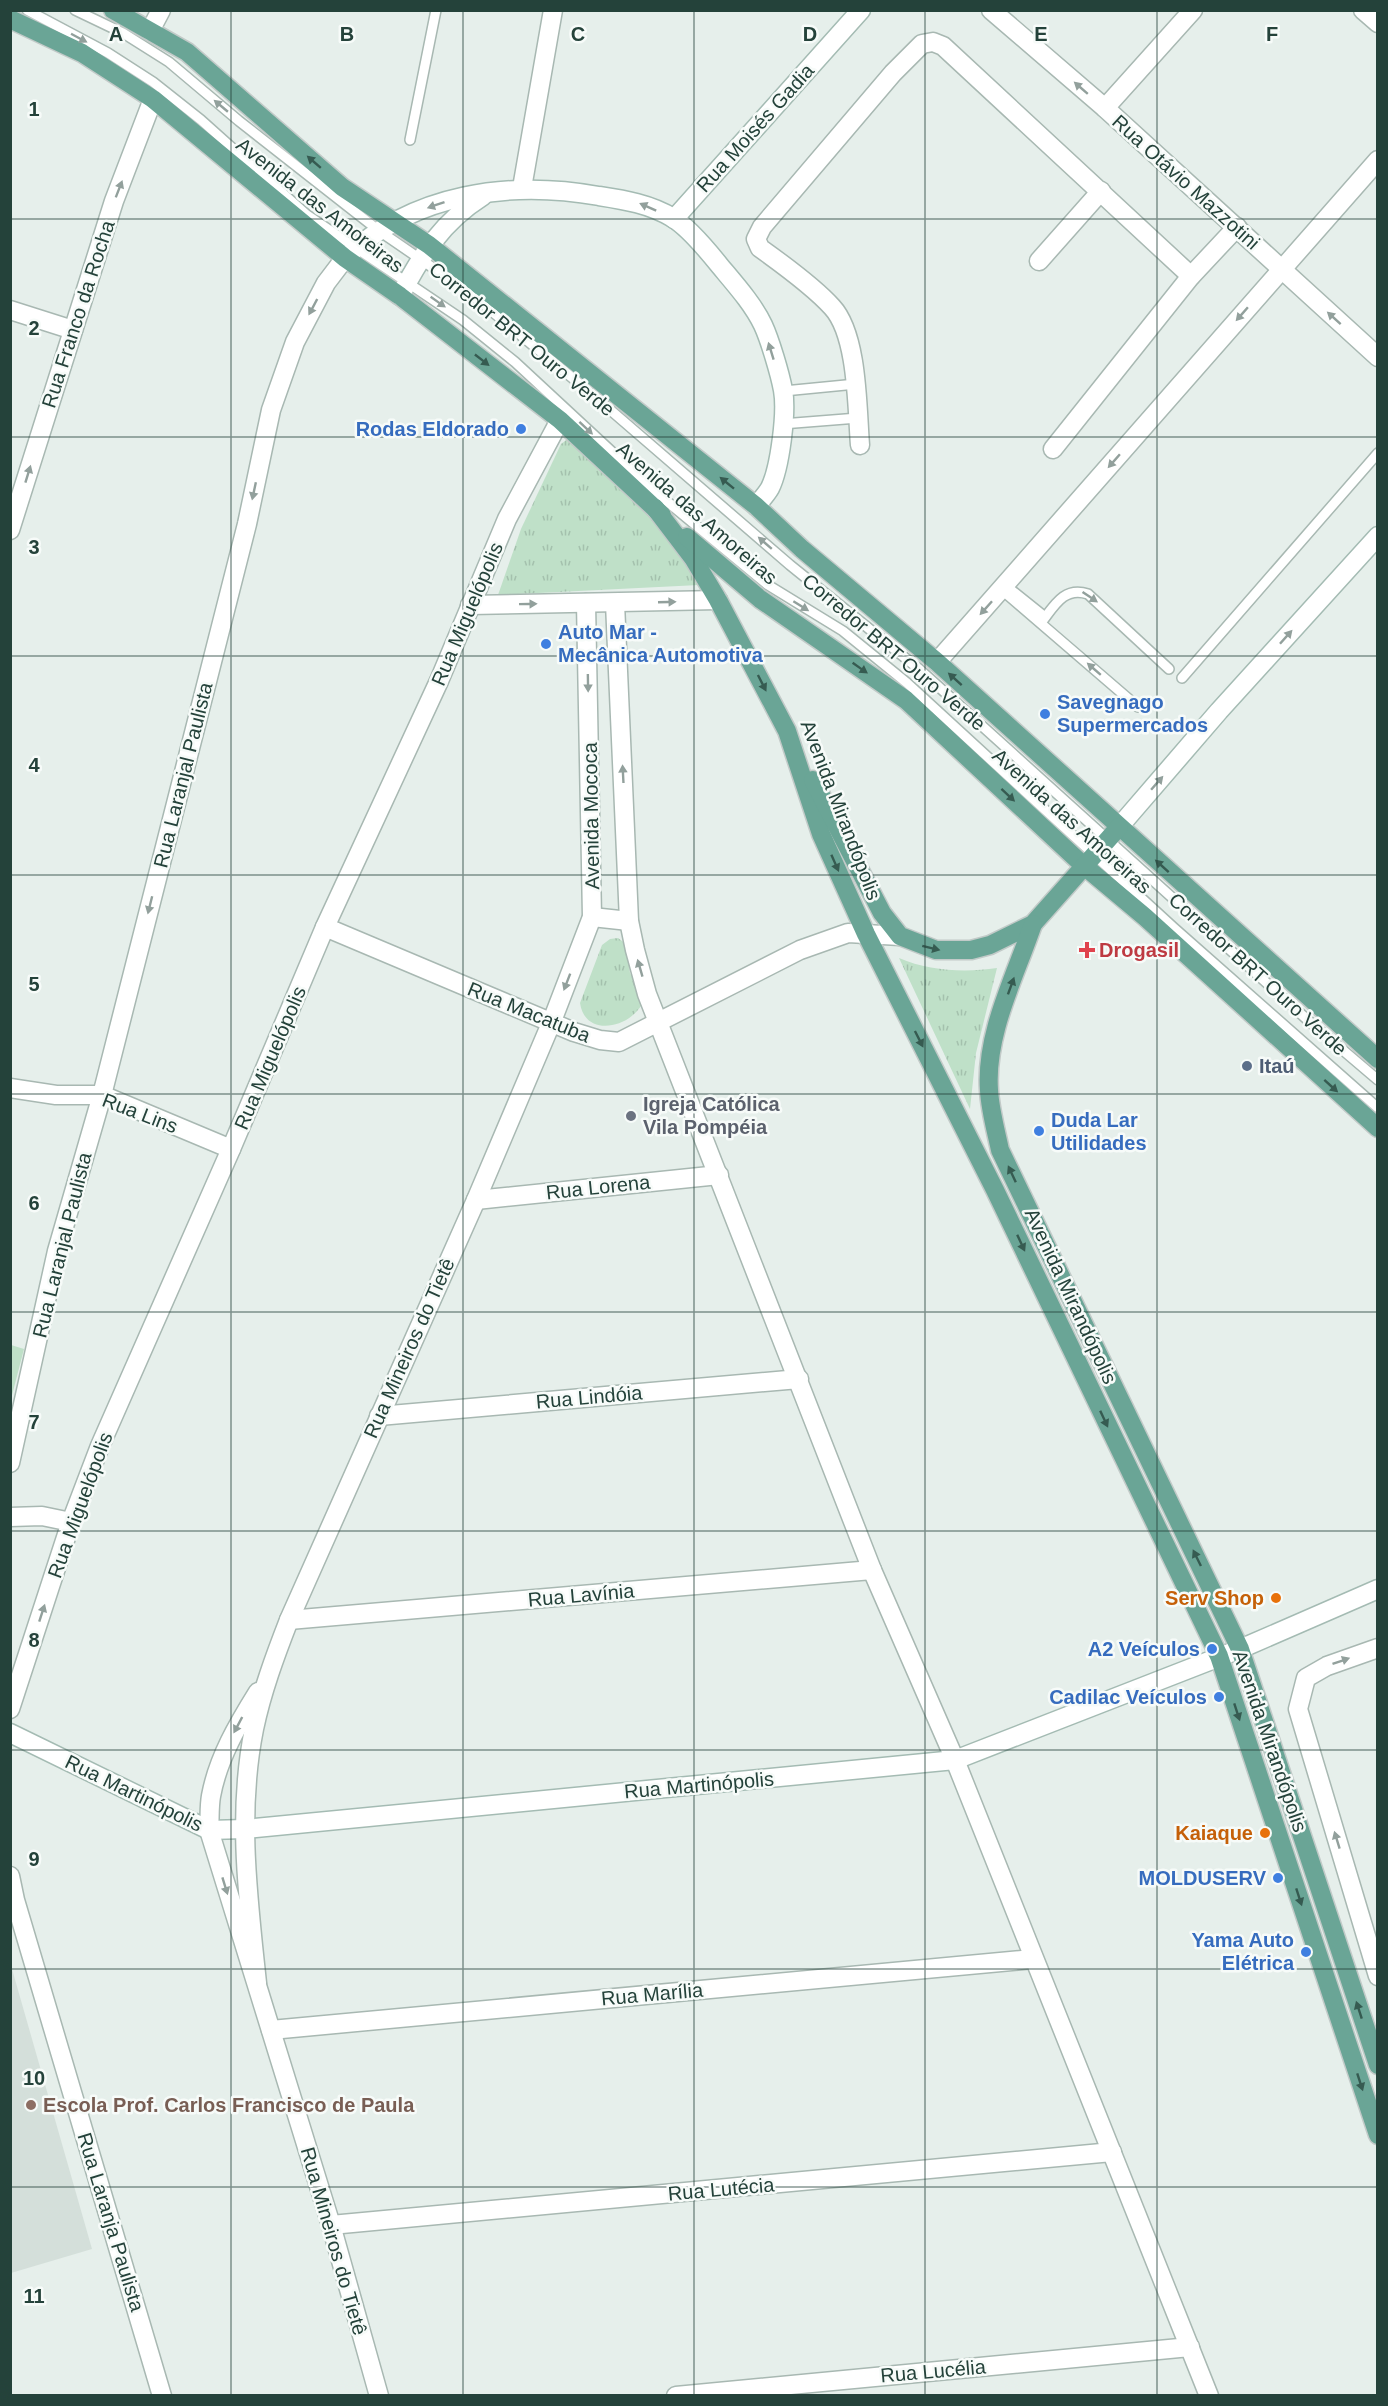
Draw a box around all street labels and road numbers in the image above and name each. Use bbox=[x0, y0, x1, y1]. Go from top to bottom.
street label: Rua Moisés Gadia bbox=[692, 59, 819, 196]
street label: Rua Otávio Mazzotini bbox=[1108, 110, 1264, 254]
street label: Avenida das Amoreiras bbox=[232, 133, 408, 277]
street label: Rua Franco da Rocha bbox=[37, 217, 119, 410]
street label: Corredor BRT Ouro Verde bbox=[425, 258, 619, 420]
street label: Avenida das Amoreiras bbox=[612, 437, 782, 589]
street label: Rua Miguelópolis bbox=[427, 539, 507, 689]
street label: Corredor BRT Ouro Verde bbox=[798, 569, 990, 735]
street label: Rua Laranjal Paulista bbox=[149, 679, 217, 870]
street label: Avenida Mirandópolis bbox=[797, 717, 885, 903]
street label: Avenida Mococa bbox=[579, 741, 603, 890]
street label: Avenida das Amoreiras bbox=[988, 744, 1156, 898]
street label: Corredor BRT Ouro Verde bbox=[1165, 888, 1351, 1060]
street label: Rua Macatuba bbox=[465, 977, 594, 1047]
street label: Rua Miguelópolis bbox=[230, 983, 310, 1133]
street label: Rua Lins bbox=[99, 1089, 181, 1137]
street label: Rua Laranjal Paulista bbox=[28, 1149, 96, 1340]
street label: Rua Lorena bbox=[545, 1171, 652, 1203]
street label: Avenida Mirandópolis bbox=[1021, 1205, 1121, 1387]
street label: Rua Mineiros do Tietê bbox=[359, 1255, 459, 1441]
street label: Rua Lindóia bbox=[535, 1381, 644, 1413]
street label: Rua Miguelópolis bbox=[43, 1429, 117, 1581]
street label: Rua Lavínia bbox=[527, 1579, 636, 1611]
street label: Avenida Mirandópolis bbox=[1229, 1647, 1311, 1835]
street label: Rua Martinópolis bbox=[62, 1750, 206, 1836]
street label: Rua Martinópolis bbox=[623, 1768, 775, 1802]
street label: Rua Marília bbox=[600, 1979, 705, 2009]
street label: Rua Laranja Paulista bbox=[73, 2130, 149, 2315]
street label: Rua Mineiros do Tietê bbox=[297, 2144, 371, 2338]
street label: Rua Lutécia bbox=[667, 2173, 776, 2205]
street label: Rua Lucélia bbox=[879, 2355, 987, 2387]

